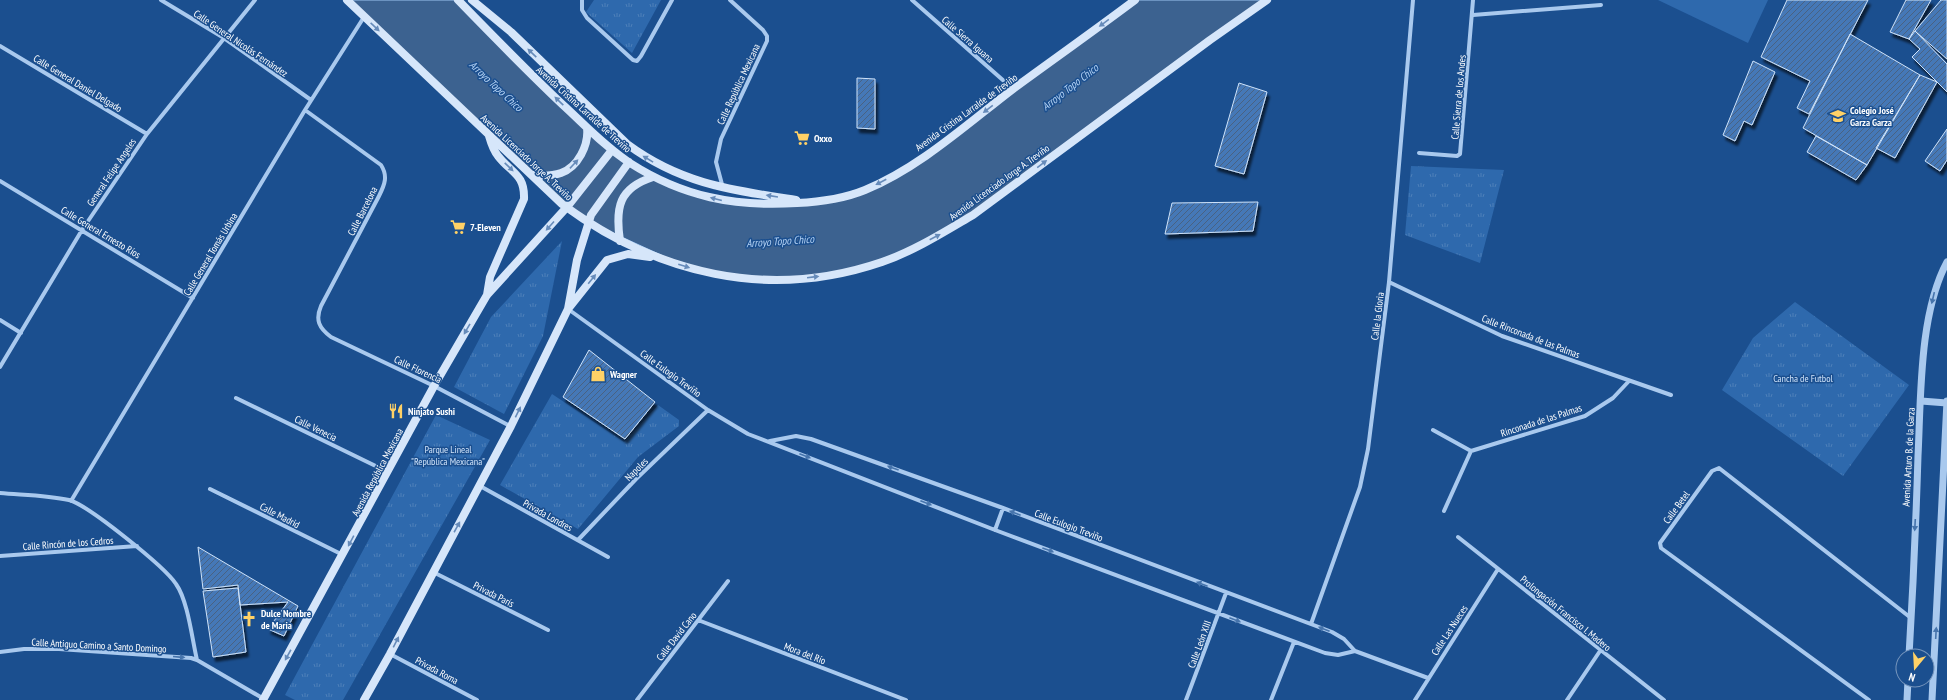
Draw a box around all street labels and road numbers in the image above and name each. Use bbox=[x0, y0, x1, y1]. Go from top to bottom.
street label: Calle General Nicolás Fernández bbox=[191, 7, 291, 80]
street label: Calle Sierra Iguana bbox=[939, 13, 996, 66]
street label: Calle República Mexicana bbox=[714, 42, 763, 127]
street label: Calle General Daniel Delgado bbox=[31, 52, 124, 115]
street label: Calle Sierra de los Andes bbox=[1448, 54, 1469, 140]
street label: Avenida Cristina Larralde de Treviño bbox=[533, 63, 634, 155]
street label: Avenida Cristina Larralde de Treviño bbox=[913, 71, 1020, 154]
street label: Avenida Licenciado Jorge A. Treviño bbox=[478, 111, 575, 203]
street label: General Felipe Angeles bbox=[84, 135, 139, 209]
street label: Avenida Licenciado Jorge A. Treviño bbox=[947, 142, 1052, 223]
street label: Calle Barcelona bbox=[345, 184, 380, 238]
street label: Calle General Ernesto Ríos bbox=[58, 203, 144, 262]
street label: Calle General Tomás Urbina bbox=[181, 210, 240, 298]
street label: Calle la Gloria bbox=[1368, 291, 1387, 341]
street label: Calle Rinconada de las Palmas bbox=[1480, 312, 1582, 361]
street label: Calle Eulogio Treviño bbox=[638, 347, 704, 400]
street label: Calle Florencia bbox=[392, 353, 444, 386]
street label: Rinconada de las Palmas bbox=[1499, 401, 1584, 440]
street label: Avenida Arturo B. de la Garza bbox=[1899, 407, 1918, 507]
street label: Calle Venecia bbox=[292, 413, 339, 444]
street label: Avenida República Mexicana bbox=[349, 426, 406, 518]
street label: Napoles bbox=[622, 454, 651, 484]
street label: Calle Betel bbox=[1660, 488, 1693, 526]
street label: Privada Londres bbox=[521, 497, 575, 535]
street label: Calle Madrid bbox=[258, 500, 302, 531]
street label: Calle Eulogio Treviño bbox=[1033, 506, 1105, 545]
street label: Calle Rincón de los Cedros bbox=[22, 534, 114, 553]
street label: Prolongación Francisco I. Madero bbox=[1518, 573, 1614, 654]
street label: Privada París bbox=[471, 579, 517, 611]
street label: Calle Las Nueces bbox=[1428, 602, 1471, 658]
street label: Calle David Cano bbox=[653, 609, 699, 663]
street label: Calle León XIII bbox=[1185, 619, 1214, 670]
street label: Calle Antiguo Camino a Santo Domingo bbox=[31, 635, 167, 656]
street label: Mora del Río bbox=[782, 640, 828, 667]
street label: Privada Roma bbox=[413, 654, 460, 687]

